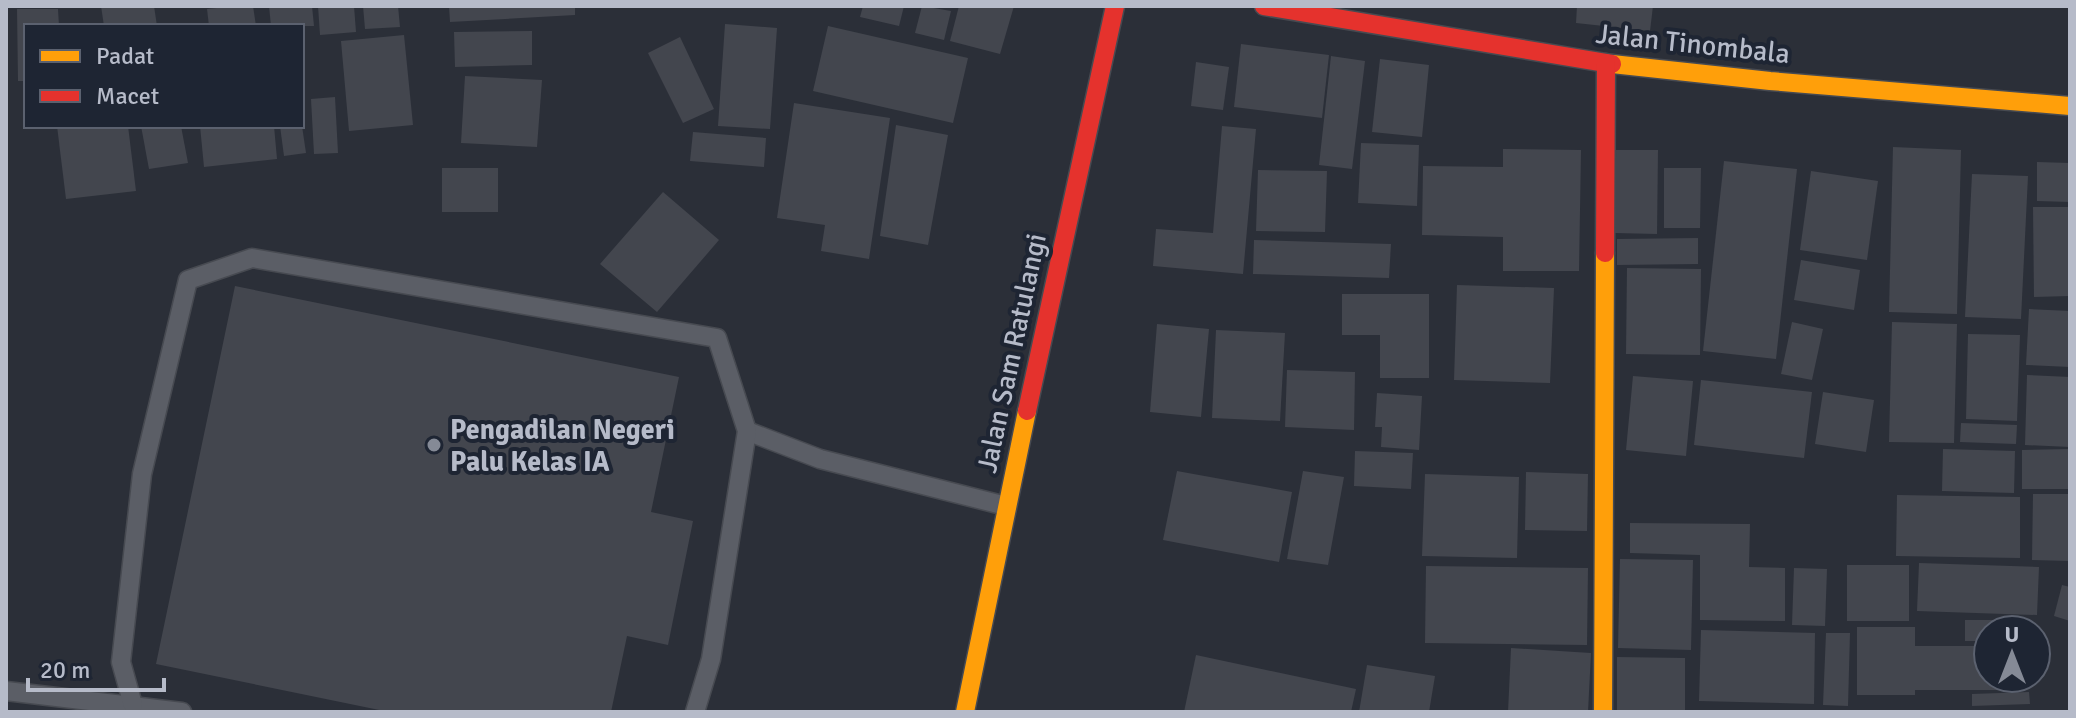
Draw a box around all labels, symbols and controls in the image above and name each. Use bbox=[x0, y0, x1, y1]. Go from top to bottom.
street label: Jalan Tinombala bbox=[1594, 17, 1792, 71]
legend bbox=[24, 24, 304, 128]
text: Padat bbox=[96, 41, 154, 71]
text: Macet bbox=[96, 81, 159, 111]
street label: Jalan Sam Ratulangi bbox=[970, 230, 1054, 476]
place label: Pengadilan Negeri Palu Kelas IA bbox=[450, 413, 675, 479]
marker: Pengadilan Negeri Palu Kelas IA bbox=[425, 436, 443, 454]
north arrow bbox=[1972, 614, 2052, 694]
text: U bbox=[2005, 621, 2019, 648]
scale bar bbox=[28, 642, 164, 692]
text: 20 m bbox=[40, 655, 90, 685]

